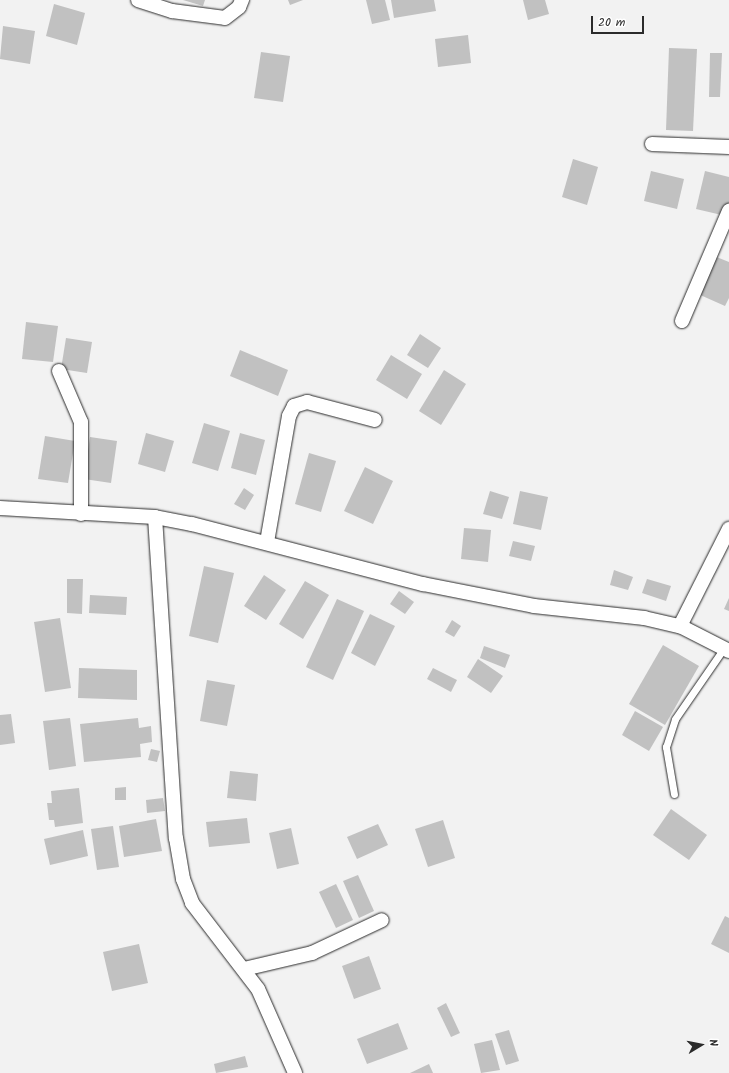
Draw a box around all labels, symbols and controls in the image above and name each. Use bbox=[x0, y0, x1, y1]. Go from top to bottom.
scale bar bbox=[593, 8, 646, 34]
text: 20 m bbox=[598, 13, 625, 32]
north arrow bbox=[681, 1025, 721, 1065]
text: N bbox=[703, 1038, 722, 1048]

